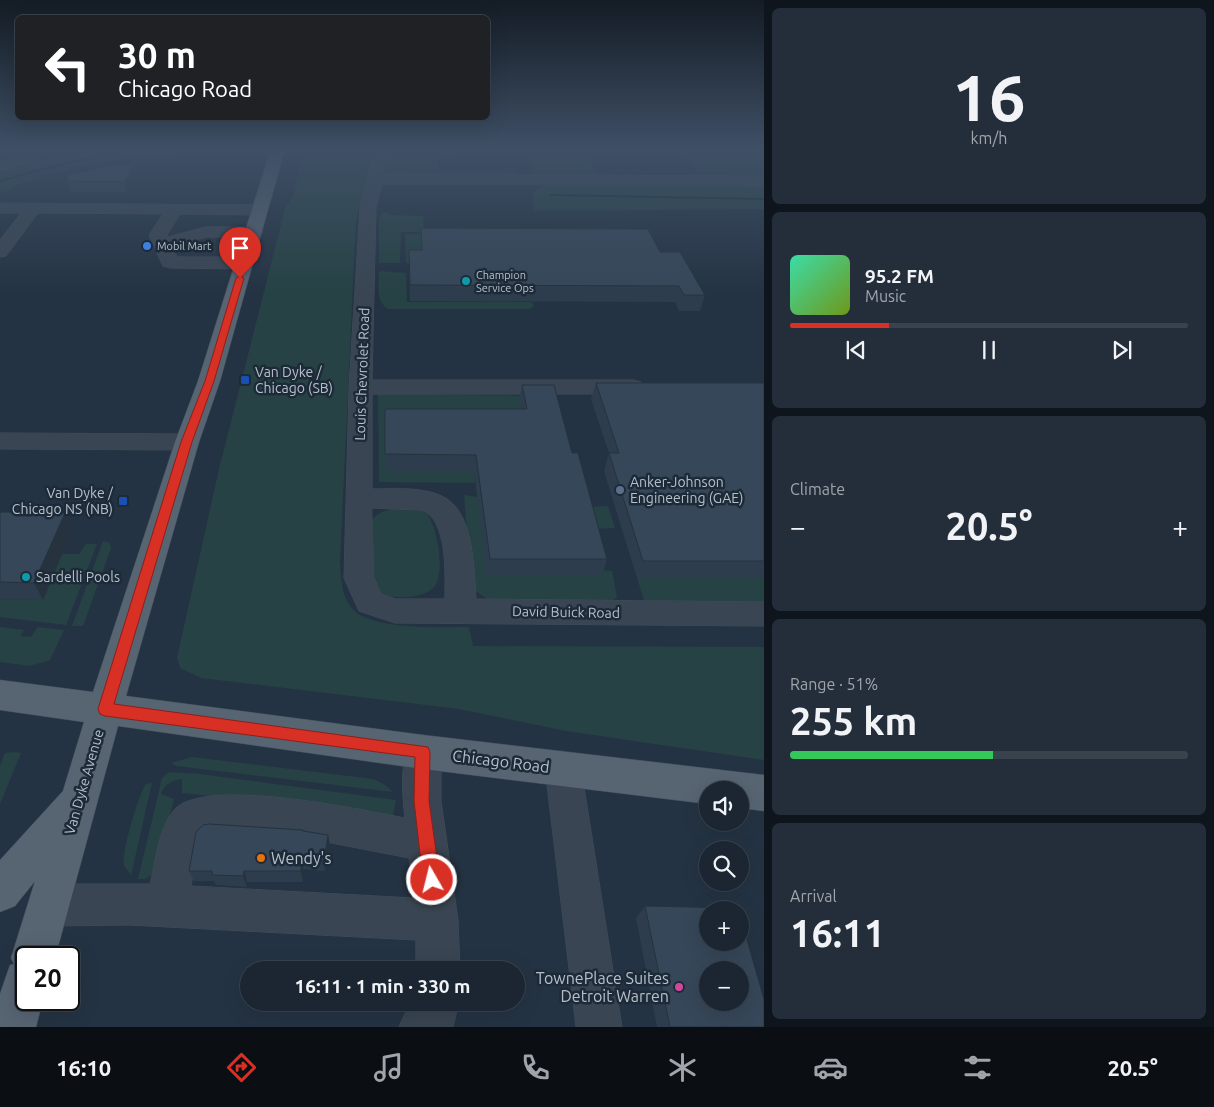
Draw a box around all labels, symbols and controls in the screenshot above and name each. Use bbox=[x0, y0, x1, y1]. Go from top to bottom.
icon: left bbox=[35, 35, 100, 100]
text: 30 m bbox=[118, 35, 196, 75]
text: 16 bbox=[952, 60, 1026, 133]
text: Chicago Road bbox=[118, 76, 252, 101]
text: km/h bbox=[971, 129, 1007, 147]
pin bbox=[219, 227, 261, 278]
icon: arrive bbox=[226, 234, 254, 262]
marker: Mobil Mart bbox=[141, 240, 153, 252]
place label: Mobil Mart bbox=[157, 240, 212, 252]
text: 95.2 FM bbox=[865, 265, 934, 287]
place label: Champion Service Ops bbox=[476, 269, 534, 294]
marker: Champion Service Ops bbox=[460, 275, 472, 287]
text: Music bbox=[865, 287, 906, 305]
street label: Louis Chevrolet Road bbox=[352, 307, 372, 441]
icon: previous bbox=[842, 336, 870, 364]
icon: pause bbox=[975, 336, 1003, 364]
icon: next bbox=[1108, 336, 1136, 364]
place label: Van Dyke / Chicago (SB) bbox=[255, 364, 333, 396]
marker: Van Dyke / Chicago (SB) bbox=[239, 374, 251, 386]
place label: Anker-Johnson Engineering (GAE) bbox=[630, 474, 744, 506]
text: Climate bbox=[790, 480, 845, 498]
marker: Anker-Johnson Engineering (GAE) bbox=[614, 484, 626, 496]
place label: Van Dyke / Chicago NS (NB) bbox=[12, 485, 114, 517]
marker: Van Dyke / Chicago NS (NB) bbox=[117, 495, 129, 507]
text: 20.5° bbox=[945, 505, 1033, 547]
text: − bbox=[790, 511, 806, 542]
text: + bbox=[1172, 511, 1188, 542]
place label: Sardelli Pools bbox=[36, 569, 120, 585]
marker: Sardelli Pools bbox=[20, 571, 32, 583]
street label: David Buick Road bbox=[512, 603, 620, 621]
text: Range · 51% bbox=[790, 675, 878, 693]
text: 255 km bbox=[790, 700, 917, 742]
street label: Van Dyke Avenue bbox=[61, 728, 107, 836]
street label: Chicago Road bbox=[451, 746, 551, 776]
map controls bbox=[699, 781, 749, 1011]
button: sound bbox=[699, 781, 749, 831]
button: search bbox=[699, 841, 749, 891]
place label: Wendy's bbox=[271, 849, 331, 867]
marker: Wendy's bbox=[255, 852, 267, 864]
position arrow bbox=[405, 853, 457, 905]
text: Arrival bbox=[790, 887, 837, 905]
button: + bbox=[699, 901, 749, 951]
text: 16:11 bbox=[790, 912, 885, 954]
speed limit sign: 20 bbox=[15, 946, 80, 1011]
button: − bbox=[699, 961, 749, 1011]
place label: TownePlace Suites Detroit Warren bbox=[536, 969, 669, 1005]
text: 16:11 · 1 min · 330 m bbox=[295, 975, 470, 997]
marker: TownePlace Suites Detroit Warren bbox=[673, 981, 685, 993]
icon: directions bbox=[224, 1050, 259, 1085]
icon: music bbox=[371, 1050, 406, 1085]
icon: phone bbox=[518, 1050, 553, 1085]
icon: climate bbox=[665, 1050, 700, 1085]
icon: car bbox=[813, 1050, 848, 1085]
icon: filters bbox=[960, 1050, 995, 1085]
text: 16:10 bbox=[56, 1055, 111, 1080]
text: 20.5° bbox=[1107, 1055, 1158, 1080]

